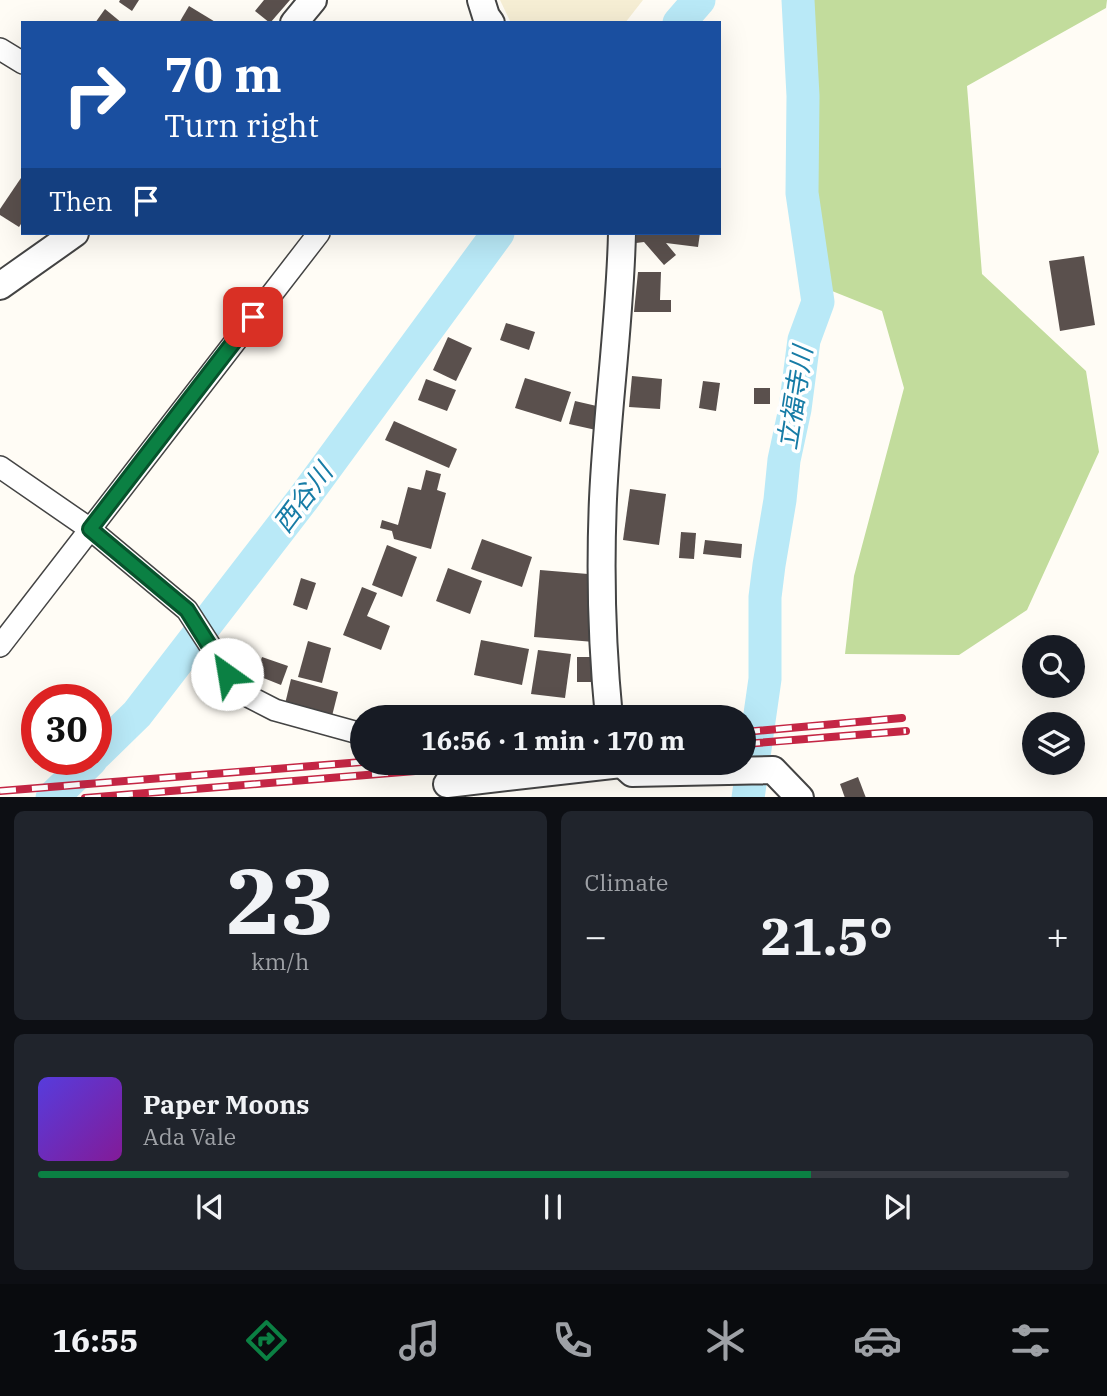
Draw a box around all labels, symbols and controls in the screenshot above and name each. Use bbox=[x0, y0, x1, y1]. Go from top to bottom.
text: 70 m bbox=[164, 42, 282, 105]
icon: right bbox=[49, 49, 140, 140]
text: Turn right bbox=[164, 104, 319, 146]
icon: arrive bbox=[127, 182, 165, 220]
text: Then bbox=[49, 184, 113, 218]
pin bbox=[223, 287, 283, 347]
icon: arrive bbox=[234, 298, 272, 336]
water label: 立福寺川 bbox=[769, 341, 819, 452]
water label: 西谷川 bbox=[265, 454, 341, 539]
map controls bbox=[1022, 635, 1085, 775]
button: search bbox=[1022, 635, 1085, 698]
position arrow bbox=[190, 637, 264, 711]
speed limit sign: 30 bbox=[21, 684, 112, 775]
button: layers bbox=[1022, 712, 1085, 775]
text: 16:56 · 1 min · 170 m bbox=[421, 723, 685, 757]
text: 23 bbox=[226, 841, 335, 959]
text: Climate bbox=[585, 867, 668, 897]
text: 21.5° bbox=[760, 902, 893, 969]
text: − bbox=[585, 911, 607, 960]
text: + bbox=[1046, 911, 1069, 960]
text: km/h bbox=[251, 946, 309, 976]
text: Paper Moons bbox=[143, 1087, 310, 1121]
text: Ada Vale bbox=[143, 1121, 236, 1151]
icon: previous bbox=[191, 1188, 229, 1226]
icon: pause bbox=[534, 1188, 572, 1226]
icon: next bbox=[878, 1188, 916, 1226]
icon: directions bbox=[242, 1316, 291, 1365]
icon: music bbox=[395, 1316, 444, 1365]
icon: phone bbox=[548, 1316, 597, 1365]
icon: climate bbox=[701, 1316, 750, 1365]
icon: car bbox=[853, 1316, 902, 1365]
icon: filters bbox=[1006, 1316, 1055, 1365]
text: 16:55 bbox=[52, 1319, 138, 1361]

